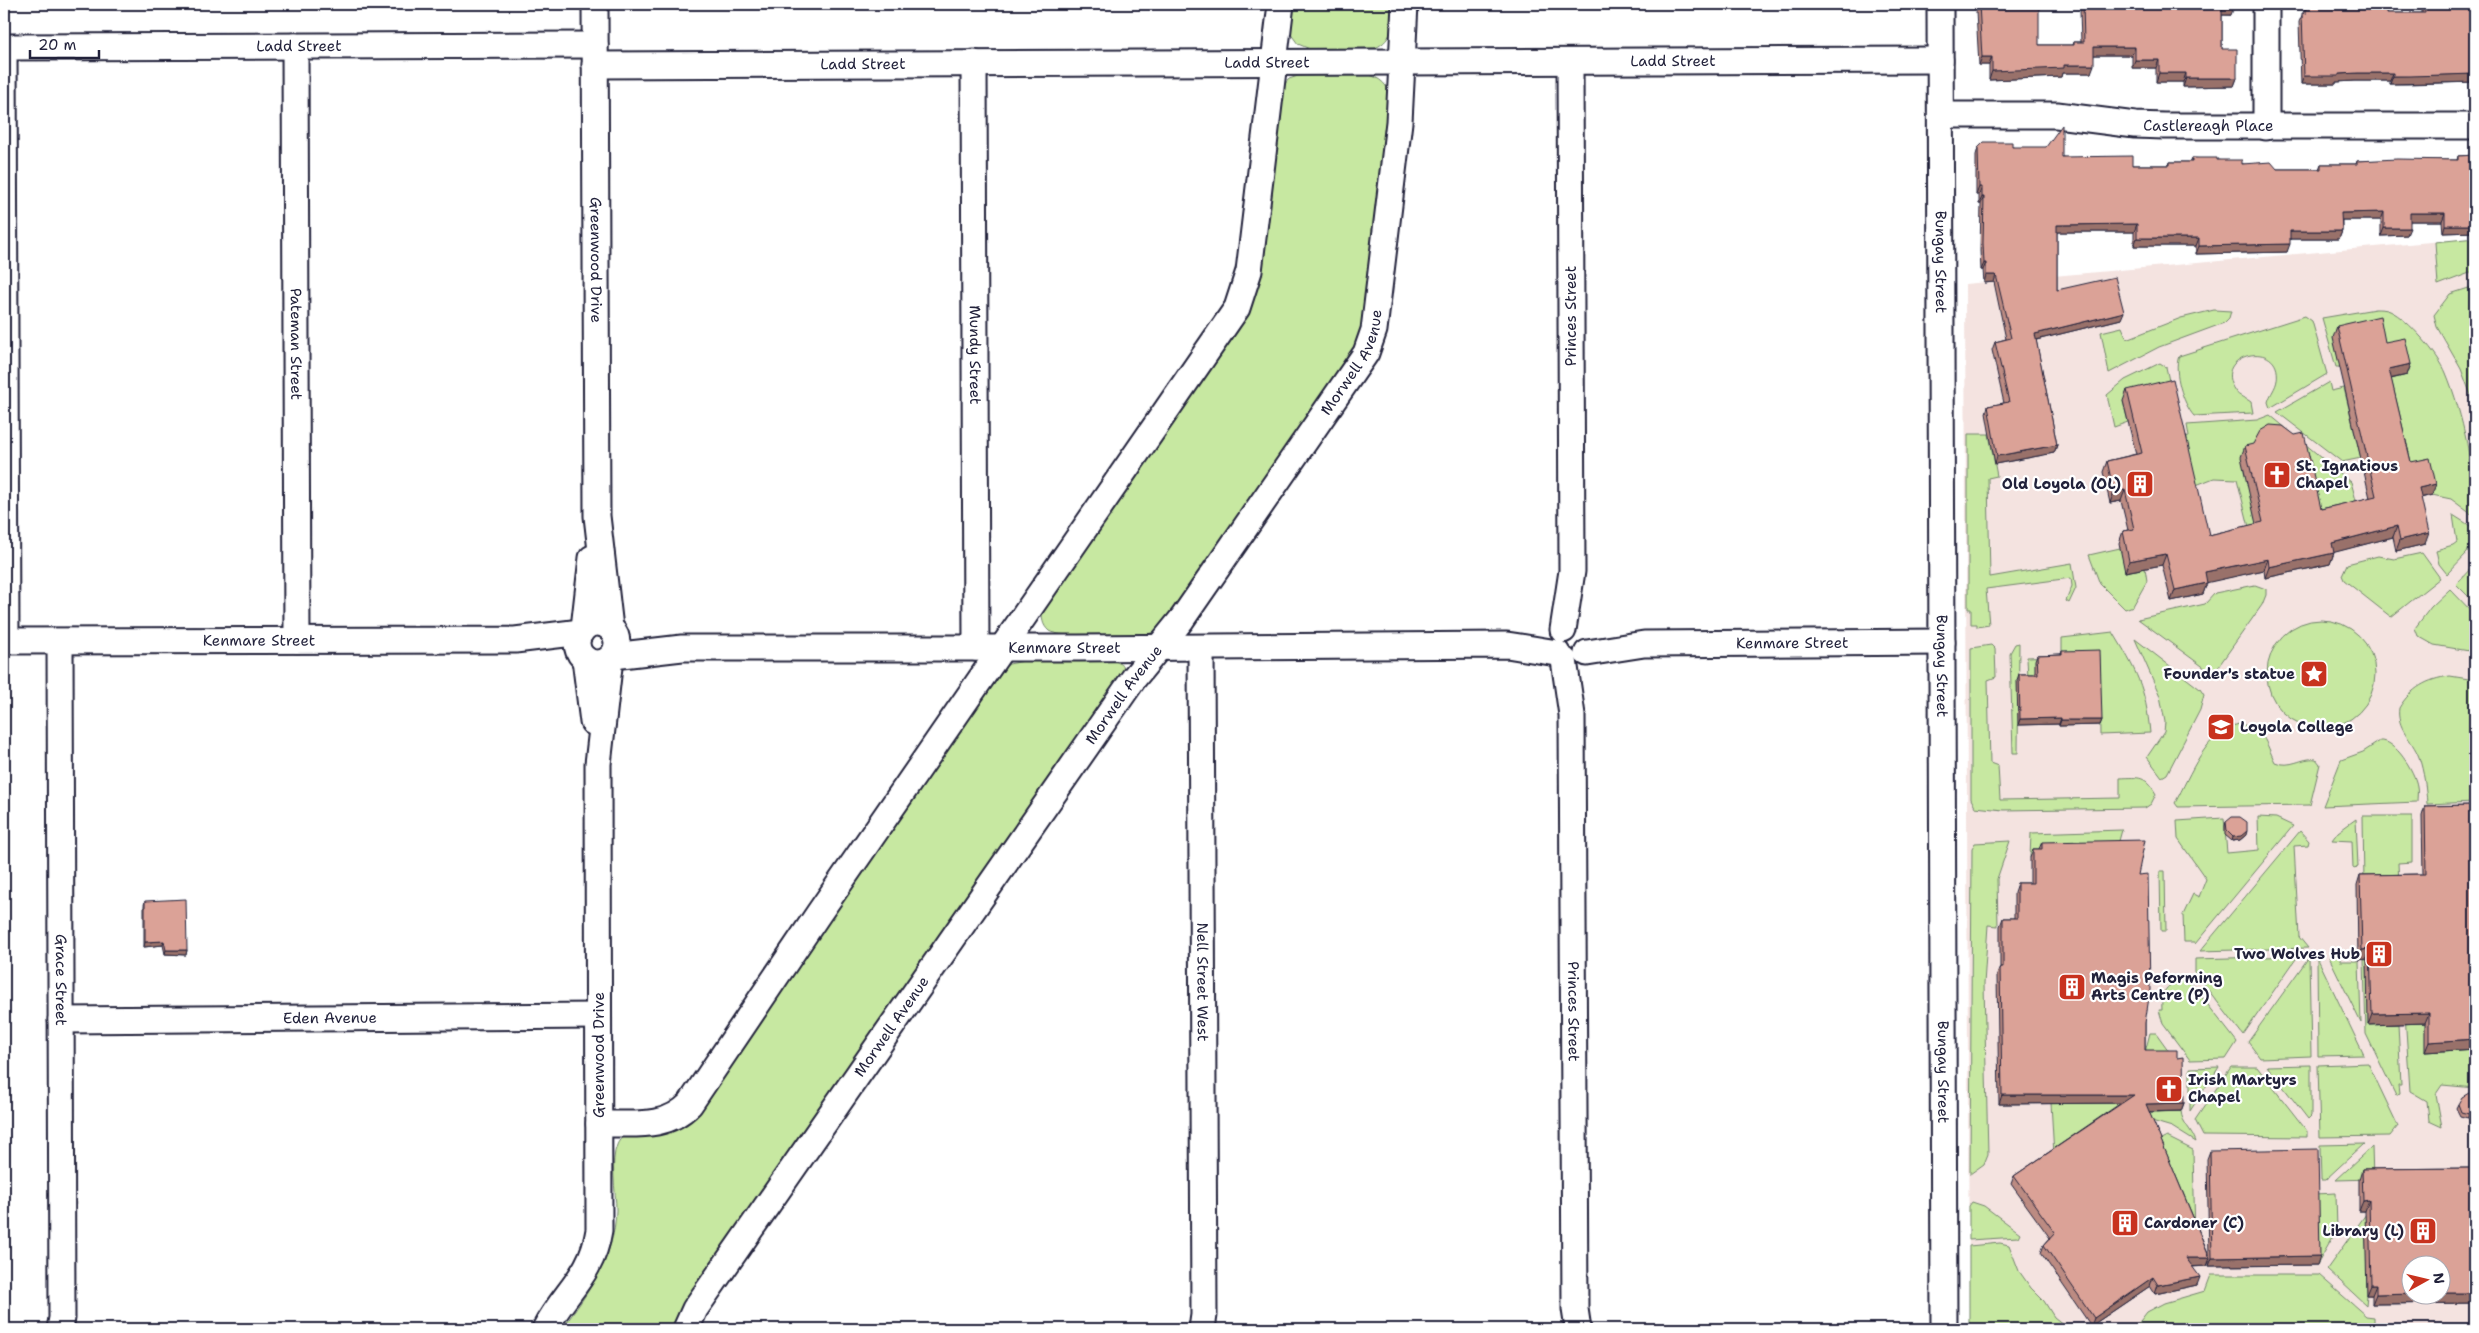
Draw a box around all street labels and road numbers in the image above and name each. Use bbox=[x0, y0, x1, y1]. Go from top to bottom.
street label: Ladd Street bbox=[256, 36, 342, 56]
street label: Ladd Street bbox=[1630, 51, 1716, 71]
street label: Ladd Street bbox=[1224, 52, 1310, 73]
street label: Ladd Street bbox=[820, 54, 906, 74]
street label: Castlereagh Place bbox=[2143, 115, 2273, 136]
street label: Greenwood Drive bbox=[586, 197, 606, 323]
street label: Bungay Street bbox=[1931, 211, 1951, 313]
street label: Princes Street bbox=[1561, 266, 1581, 366]
street label: Pateman Street bbox=[286, 288, 306, 400]
street label: Mundy Street bbox=[965, 305, 985, 405]
street label: Morwell Avenue bbox=[1316, 308, 1386, 419]
street label: Bungay Street bbox=[1932, 615, 1952, 717]
street label: Kenmare Street bbox=[203, 630, 315, 651]
street label: Kenmare Street bbox=[1736, 633, 1849, 653]
street label: Kenmare Street bbox=[1008, 638, 1121, 658]
street label: Morwell Avenue bbox=[1081, 641, 1167, 748]
street label: Nell Street West bbox=[1192, 923, 1213, 1041]
street label: Grace Street bbox=[51, 934, 71, 1026]
street label: Princes Street bbox=[1563, 961, 1584, 1062]
street label: Morwell Avenue bbox=[849, 972, 934, 1081]
street label: Greenwood Drive bbox=[589, 992, 609, 1118]
street label: Eden Avenue bbox=[283, 1008, 377, 1028]
street label: Bungay Street bbox=[1933, 1021, 1953, 1123]

